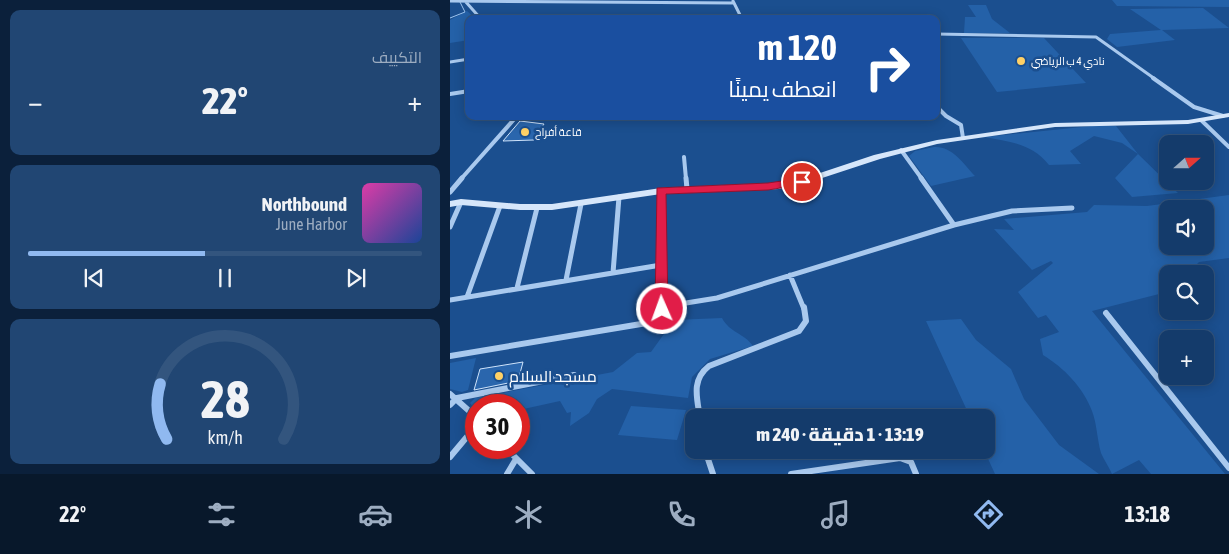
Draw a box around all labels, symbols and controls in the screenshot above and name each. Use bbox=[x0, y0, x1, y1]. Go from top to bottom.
text: 120 m bbox=[758, 27, 837, 67]
icon: right bbox=[855, 35, 920, 100]
text: التكييف bbox=[372, 48, 422, 66]
marker: نادي 4 ب الرياضي bbox=[1015, 55, 1027, 67]
place label: نادي 4 ب الرياضي bbox=[1031, 55, 1105, 70]
text: انعطف يمينًا bbox=[728, 76, 837, 102]
text: 22° bbox=[202, 79, 248, 122]
text: − bbox=[28, 85, 43, 117]
text: + bbox=[407, 85, 422, 117]
place label: قاعة أفراح bbox=[535, 125, 582, 140]
marker: قاعة أفراح bbox=[519, 126, 531, 138]
north arrow bbox=[1159, 135, 1214, 190]
map controls bbox=[1159, 135, 1214, 385]
pin bbox=[781, 161, 823, 203]
icon: arrive bbox=[788, 168, 816, 196]
text: Northbound bbox=[261, 193, 347, 215]
button: sound bbox=[1159, 200, 1214, 255]
text: June Harbor bbox=[276, 215, 347, 233]
icon: previous bbox=[80, 264, 108, 292]
icon: pause bbox=[211, 264, 239, 292]
icon: next bbox=[342, 264, 370, 292]
button: search bbox=[1159, 265, 1214, 320]
position arrow bbox=[635, 282, 687, 334]
button: + bbox=[1159, 330, 1214, 385]
place label: مسجد السلام bbox=[509, 367, 597, 388]
text: 28 bbox=[201, 369, 249, 429]
marker: مسجد السلام bbox=[493, 370, 505, 382]
speed limit sign: 30 bbox=[465, 394, 530, 459]
text: 13:19 · 1 دقيقة · 240 m bbox=[756, 423, 924, 445]
text: km/h bbox=[207, 427, 243, 448]
icon: filters bbox=[204, 497, 239, 532]
icon: car bbox=[358, 497, 393, 532]
icon: climate bbox=[511, 497, 546, 532]
icon: phone bbox=[664, 497, 699, 532]
icon: music bbox=[818, 497, 853, 532]
icon: directions bbox=[971, 497, 1006, 532]
text: 22° bbox=[59, 501, 86, 527]
text: 13:18 bbox=[1125, 501, 1170, 527]

